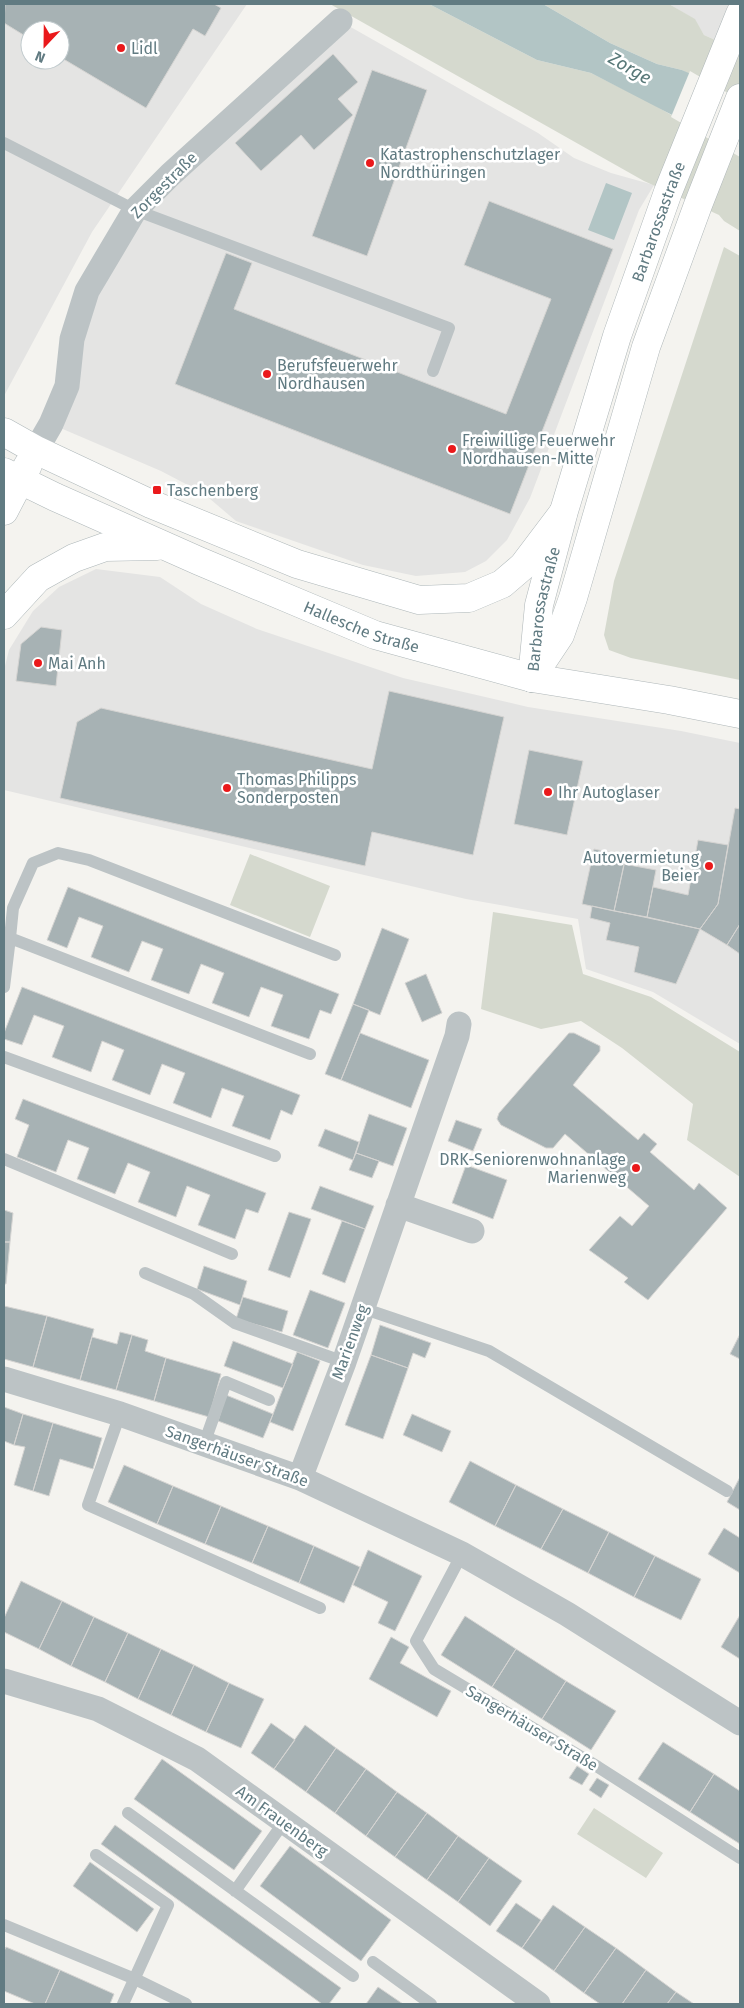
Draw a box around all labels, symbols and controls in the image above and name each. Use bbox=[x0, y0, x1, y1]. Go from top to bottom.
north arrow bbox=[20, 20, 70, 70]
place label: Lidl bbox=[131, 39, 158, 58]
marker: Lidl bbox=[115, 42, 127, 54]
text: N bbox=[33, 47, 48, 66]
water label: Zorge bbox=[604, 47, 655, 89]
place label: Katastrophenschutzlager Nordthüringen bbox=[380, 145, 561, 182]
street label: Zorgestraße bbox=[127, 148, 201, 222]
marker: Katastrophenschutzlager Nordthüringen bbox=[364, 157, 376, 169]
street label: Barbarossastraße bbox=[627, 159, 689, 284]
place label: Berufsfeuerwehr Nordhausen bbox=[277, 356, 398, 393]
marker: Berufsfeuerwehr Nordhausen bbox=[261, 368, 273, 380]
place label: Freiwillige Feuerwehr Nordhausen-Mitte bbox=[462, 431, 616, 468]
marker: Freiwillige Feuerwehr Nordhausen-Mitte bbox=[446, 443, 458, 455]
place label: Taschenberg bbox=[167, 481, 259, 500]
marker: Taschenberg bbox=[151, 484, 163, 496]
street label: Barbarossastraße bbox=[523, 545, 564, 672]
street label: Hallesche Straße bbox=[301, 597, 422, 656]
place label: Mai Anh bbox=[48, 654, 106, 673]
marker: Mai Anh bbox=[32, 657, 44, 669]
place label: Thomas Philipps Sonderposten bbox=[237, 770, 357, 807]
marker: Thomas Philipps Sonderposten bbox=[221, 782, 233, 794]
place label: Ihr Autoglaser bbox=[558, 783, 661, 802]
marker: Ihr Autoglaser bbox=[542, 786, 554, 798]
place label: Autovermietung Beier bbox=[583, 848, 700, 885]
marker: Autovermietung Beier bbox=[703, 860, 715, 872]
place label: DRK-Seniorenwohnanlage Marienweg bbox=[439, 1150, 627, 1187]
marker: DRK-Seniorenwohnanlage Marienweg bbox=[630, 1162, 642, 1174]
street label: Marienweg bbox=[328, 1301, 373, 1382]
street label: Sangerhäuser Straße bbox=[163, 1421, 311, 1491]
street label: Sangerhäuser Straße bbox=[462, 1681, 602, 1775]
street label: Am Frauenberg bbox=[232, 1781, 332, 1861]

